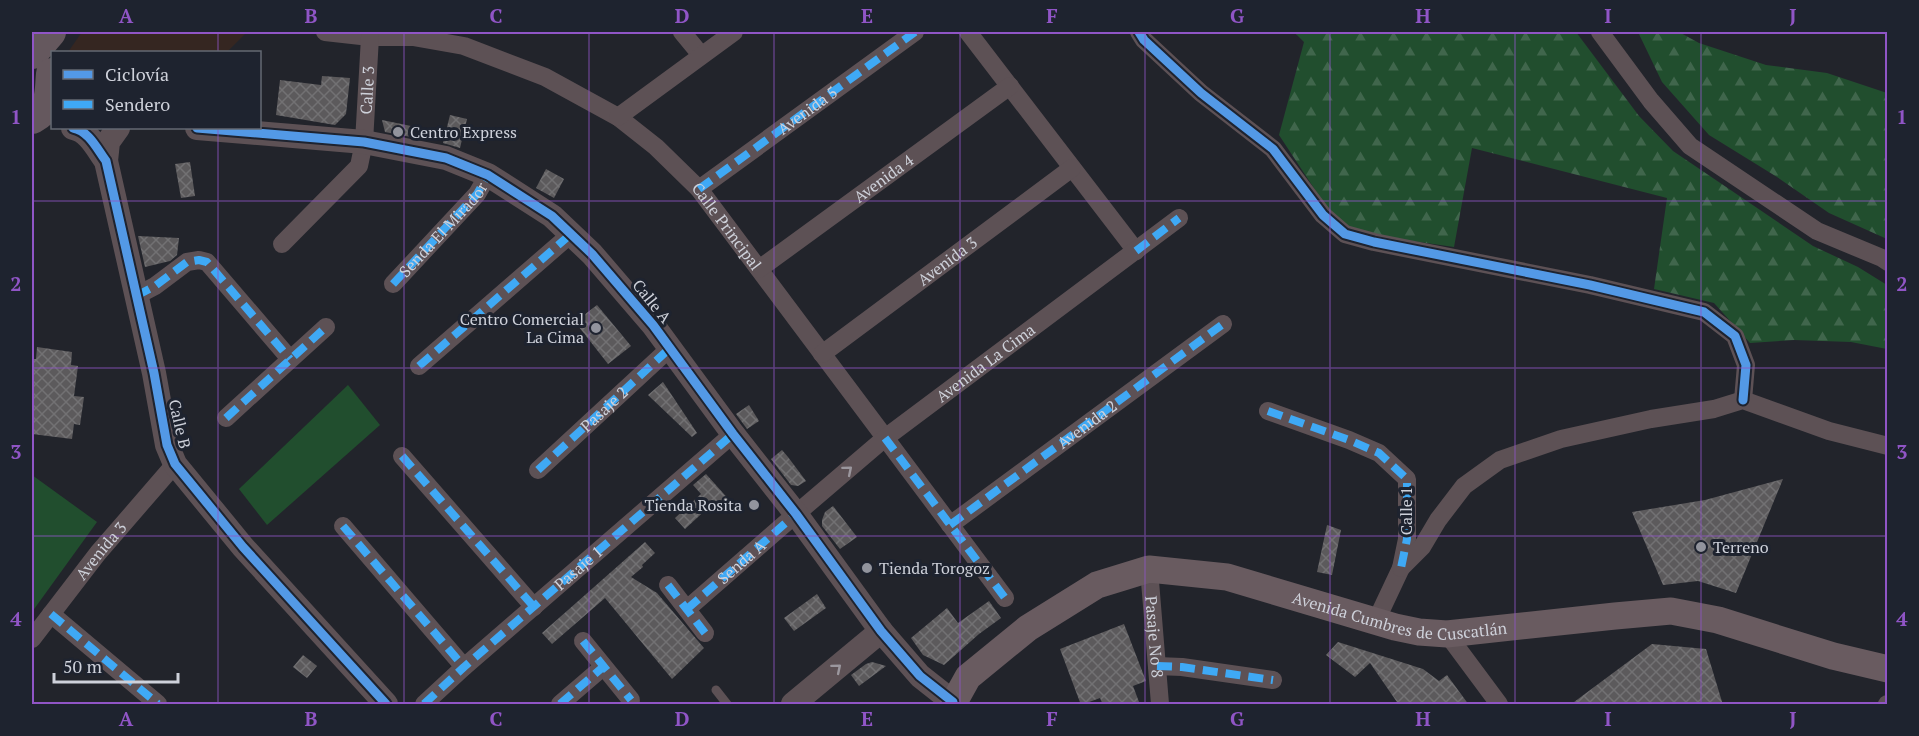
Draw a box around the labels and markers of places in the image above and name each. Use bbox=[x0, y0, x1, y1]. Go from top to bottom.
place label: Centro Express bbox=[410, 121, 517, 143]
marker: Centro Express bbox=[391, 125, 405, 139]
place label: Centro Comercial La Cima bbox=[460, 308, 584, 348]
marker: Centro Comercial La Cima bbox=[589, 321, 603, 335]
place label: Tienda Rosita bbox=[644, 494, 742, 516]
marker: Tienda Rosita bbox=[747, 498, 761, 512]
place label: Terreno bbox=[1713, 536, 1769, 558]
marker: Terreno bbox=[1694, 540, 1708, 554]
place label: Tienda Torogoz bbox=[879, 557, 990, 579]
marker: Tienda Torogoz bbox=[860, 561, 874, 575]

